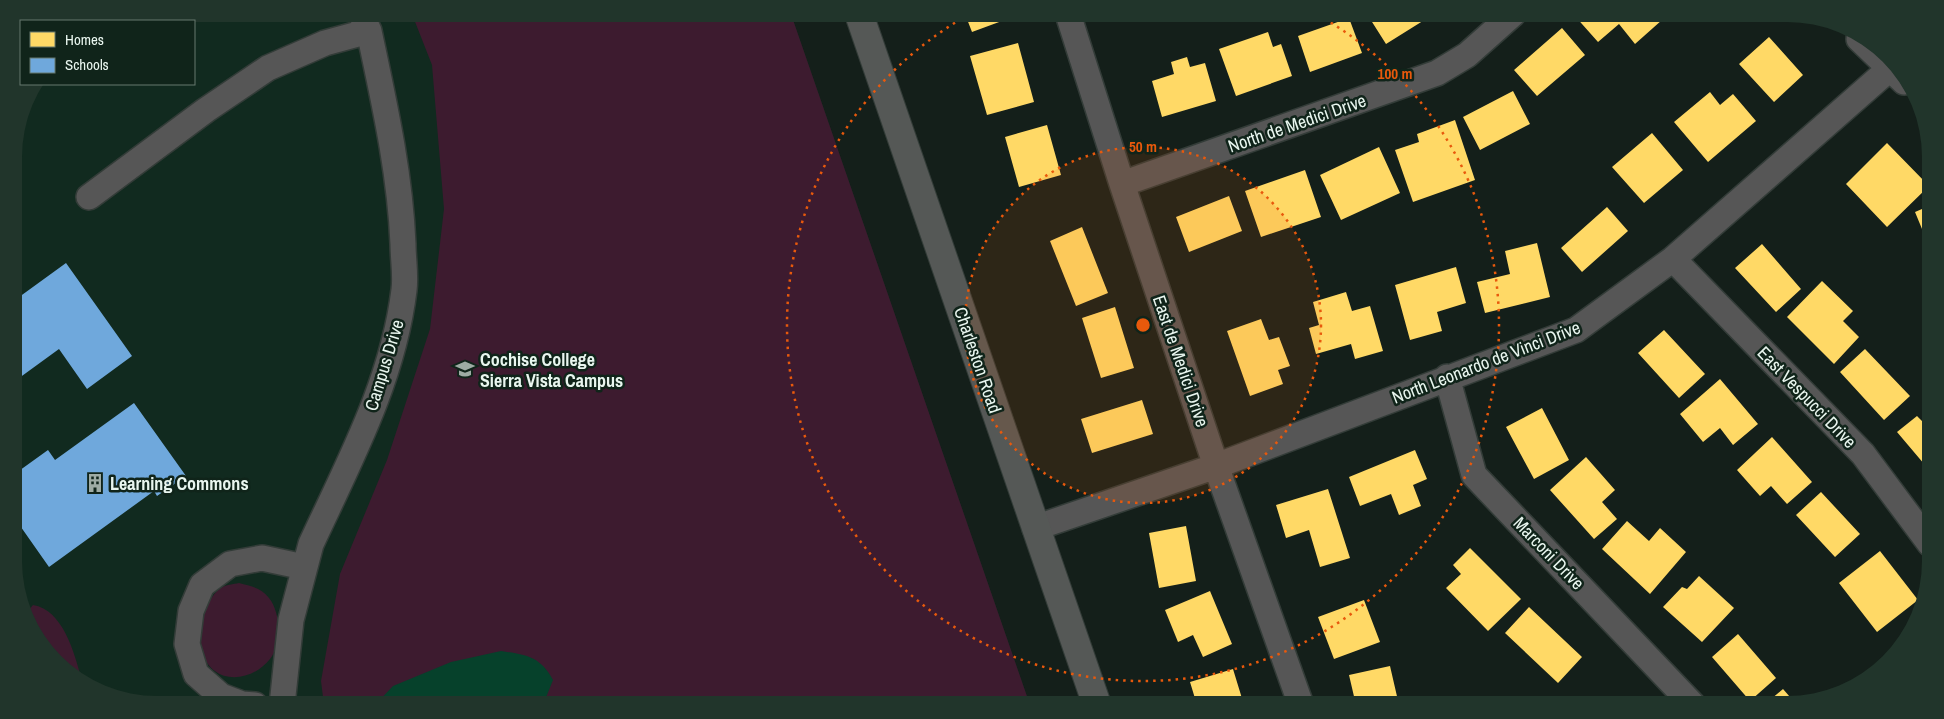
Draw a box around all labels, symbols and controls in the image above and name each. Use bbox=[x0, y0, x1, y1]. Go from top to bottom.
legend bbox=[20, 20, 195, 85]
text: Homes bbox=[65, 29, 104, 50]
text: Schools bbox=[65, 54, 109, 75]
text: 100 m bbox=[1378, 63, 1412, 84]
street label: North de Medici Drive bbox=[1225, 88, 1369, 158]
text: 50 m bbox=[1129, 136, 1157, 157]
street label: East de Medici Drive bbox=[1147, 292, 1215, 430]
street label: Charleston Road bbox=[948, 304, 1008, 416]
street label: North Leonardo de Vinci Drive bbox=[1388, 315, 1584, 409]
street label: Campus Drive bbox=[358, 316, 410, 414]
centre of rings bbox=[1134, 316, 1152, 334]
street label: East Vespucci Drive bbox=[1752, 341, 1862, 453]
place label: Cochise College Sierra Vista Campus bbox=[480, 347, 623, 393]
school or university icon: Cochise College Sierra Vista Campus bbox=[454, 358, 476, 380]
place label: Learning Commons bbox=[110, 471, 249, 496]
building icon: Learning Commons bbox=[84, 472, 106, 494]
street label: Marconi Drive bbox=[1508, 511, 1590, 595]

